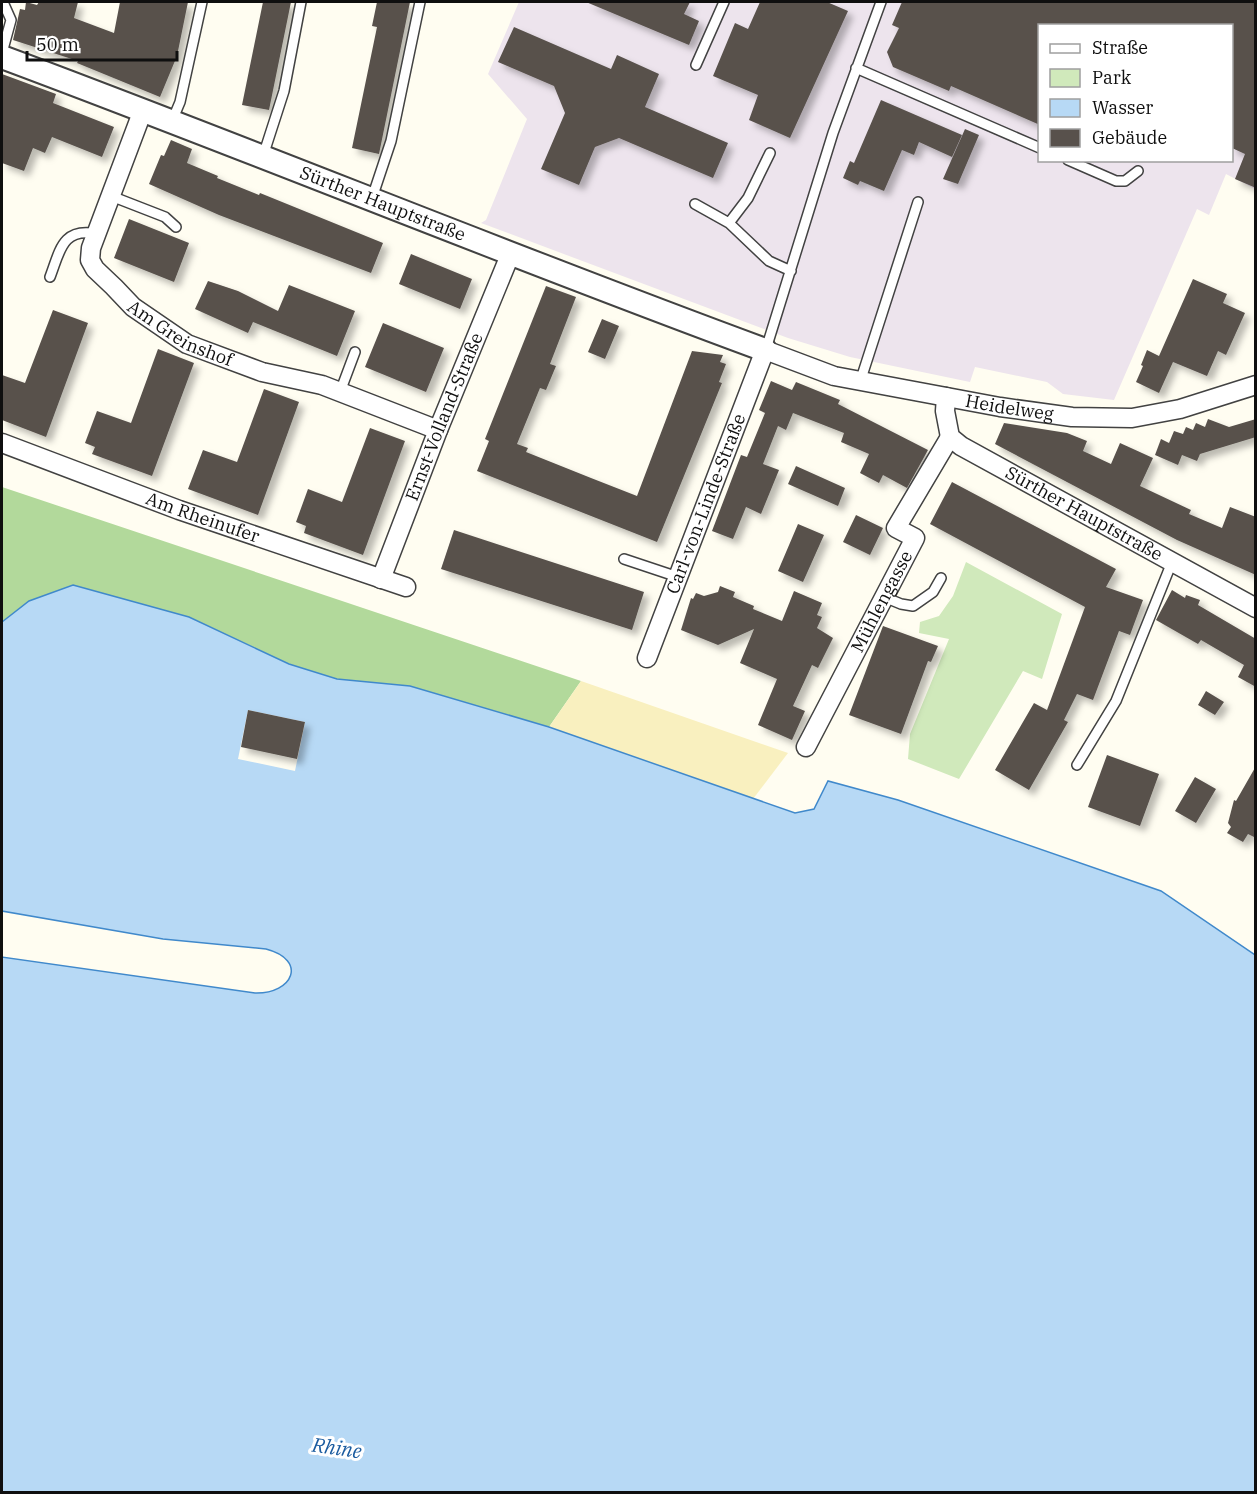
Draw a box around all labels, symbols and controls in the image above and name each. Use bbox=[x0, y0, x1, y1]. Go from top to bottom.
scale bar bbox=[27, 24, 177, 62]
legend bbox=[1038, 24, 1233, 162]
text: 50 m bbox=[36, 33, 79, 56]
text: Straße bbox=[1092, 36, 1148, 59]
text: Park bbox=[1092, 66, 1132, 89]
text: Wasser bbox=[1092, 96, 1153, 119]
text: Gebäude bbox=[1092, 126, 1167, 149]
street label: Sürther Hauptstraße bbox=[297, 160, 469, 246]
street label: Am Greinshof bbox=[123, 295, 238, 372]
street label: Ernst-Volland-Straße bbox=[400, 329, 488, 504]
street label: Heidelweg bbox=[964, 389, 1055, 425]
street label: Carl-von-Linde-Straße bbox=[661, 410, 751, 597]
street label: Sürther Hauptstraße bbox=[1002, 461, 1167, 565]
street label: Am Rheinufer bbox=[143, 487, 263, 547]
street label: Mühlengasse bbox=[845, 547, 917, 656]
water label: Rhine bbox=[310, 1431, 364, 1464]

